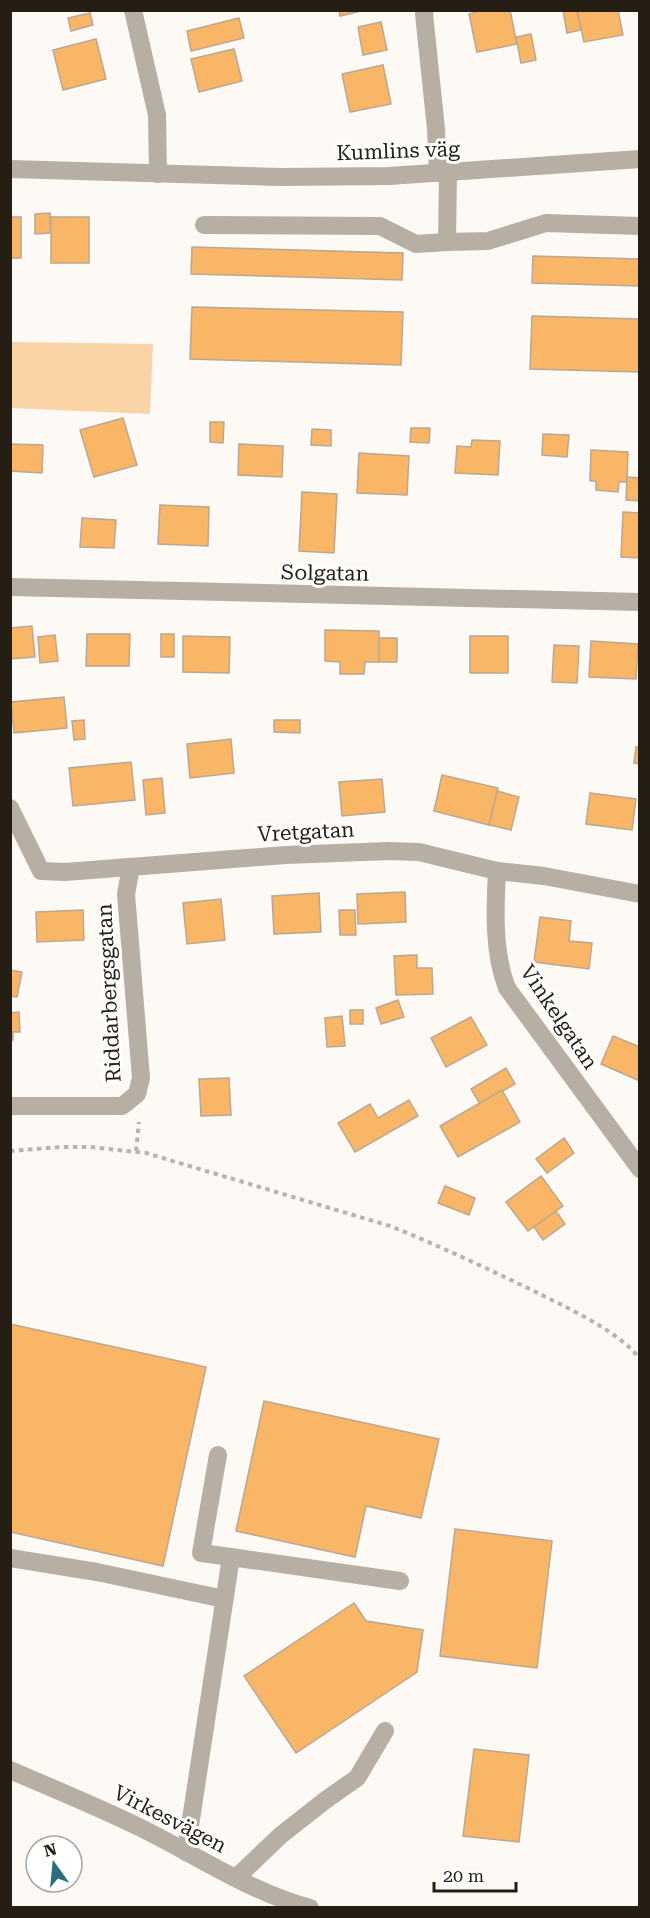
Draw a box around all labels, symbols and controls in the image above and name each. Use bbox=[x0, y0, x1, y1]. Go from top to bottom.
street label: Kumlins väg bbox=[336, 137, 460, 165]
street label: Solgatan bbox=[281, 560, 370, 586]
street label: Vretgatan bbox=[257, 817, 356, 847]
street label: Riddarbergsgatan bbox=[92, 903, 126, 1083]
street label: Vinkelgatan bbox=[515, 960, 603, 1074]
street label: Virkesvägen bbox=[109, 1780, 231, 1858]
north arrow bbox=[24, 1834, 84, 1894]
text: N bbox=[42, 1839, 59, 1861]
scale bar bbox=[434, 1855, 516, 1893]
text: 20 m bbox=[443, 1865, 484, 1886]

